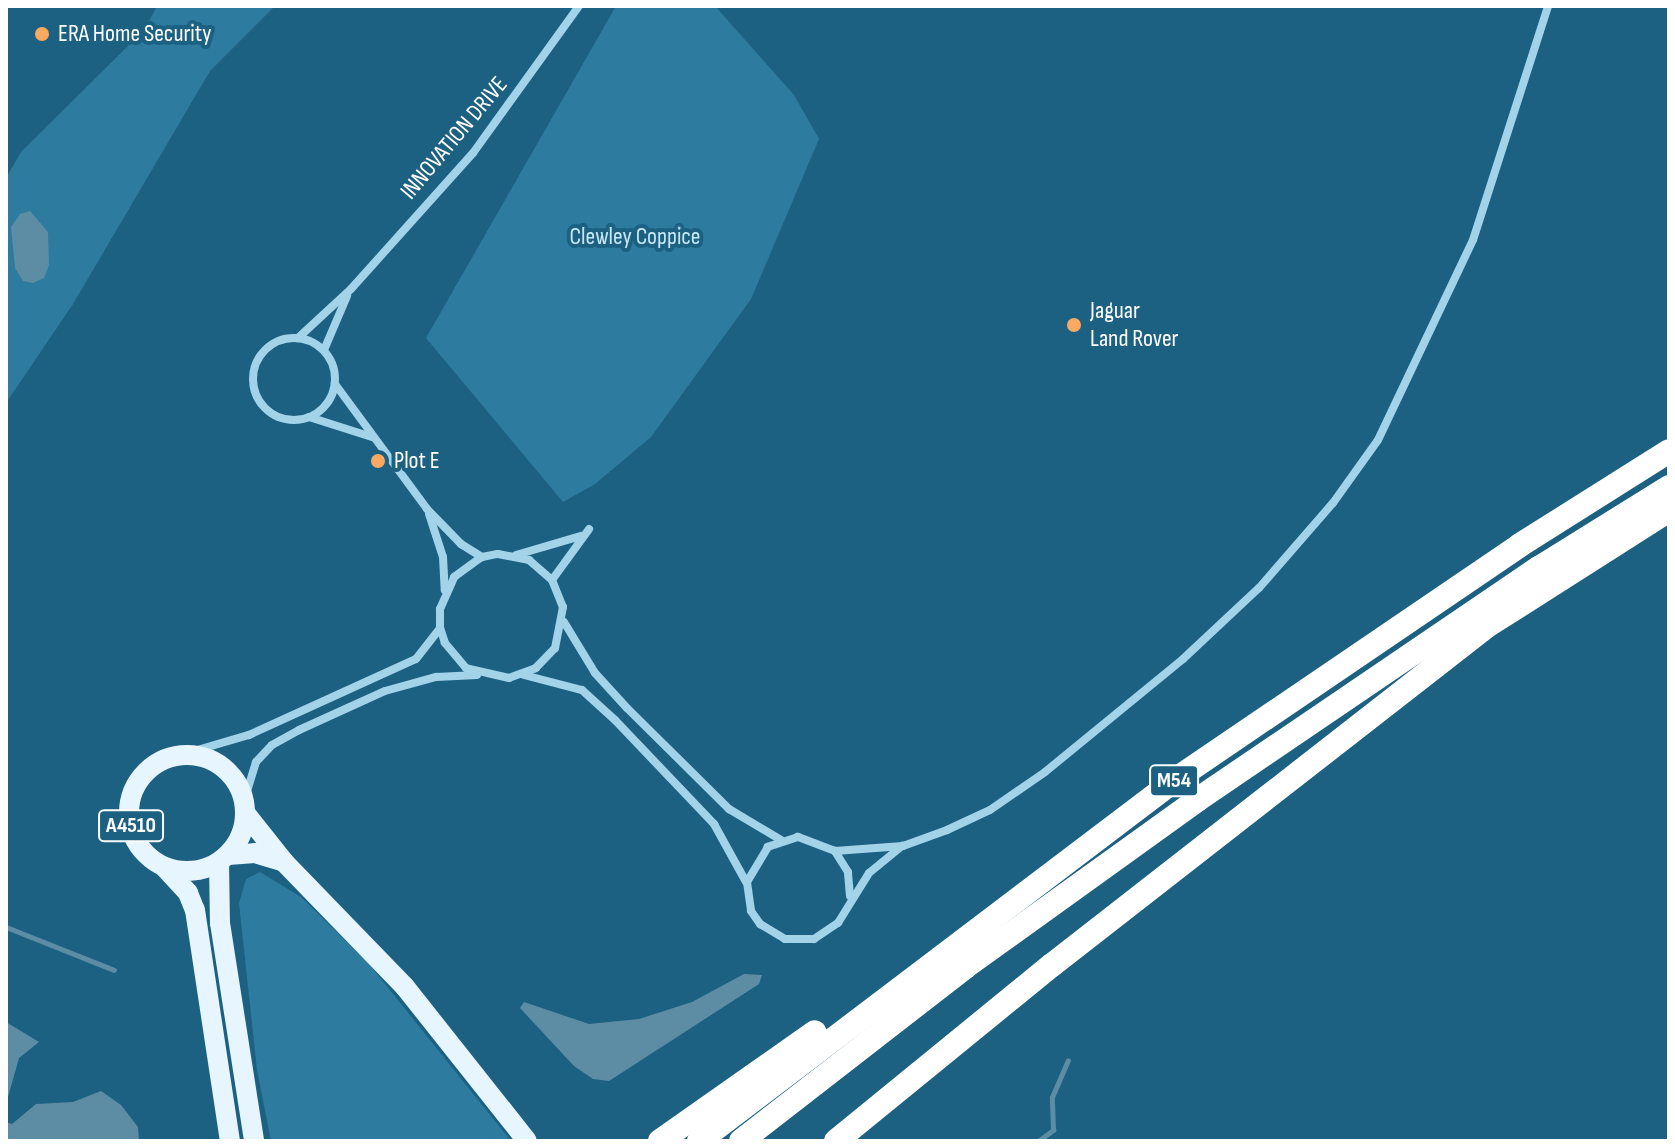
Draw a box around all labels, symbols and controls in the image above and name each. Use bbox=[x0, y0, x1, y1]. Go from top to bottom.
place label: ERA Home Security bbox=[58, 20, 211, 48]
marker: ERA Home Security bbox=[33, 25, 51, 43]
street label: INNOVATION DRIVE bbox=[394, 71, 514, 205]
park label: Clewley Coppice bbox=[569, 223, 701, 251]
place label: Jaguar Land Rover bbox=[1090, 297, 1178, 353]
marker: Jaguar Land Rover bbox=[1065, 316, 1083, 334]
place label: Plot E bbox=[394, 447, 440, 475]
marker: Plot E bbox=[369, 452, 387, 470]
road number: M54 bbox=[1148, 763, 1200, 799]
road number: A4510 bbox=[97, 808, 165, 844]

